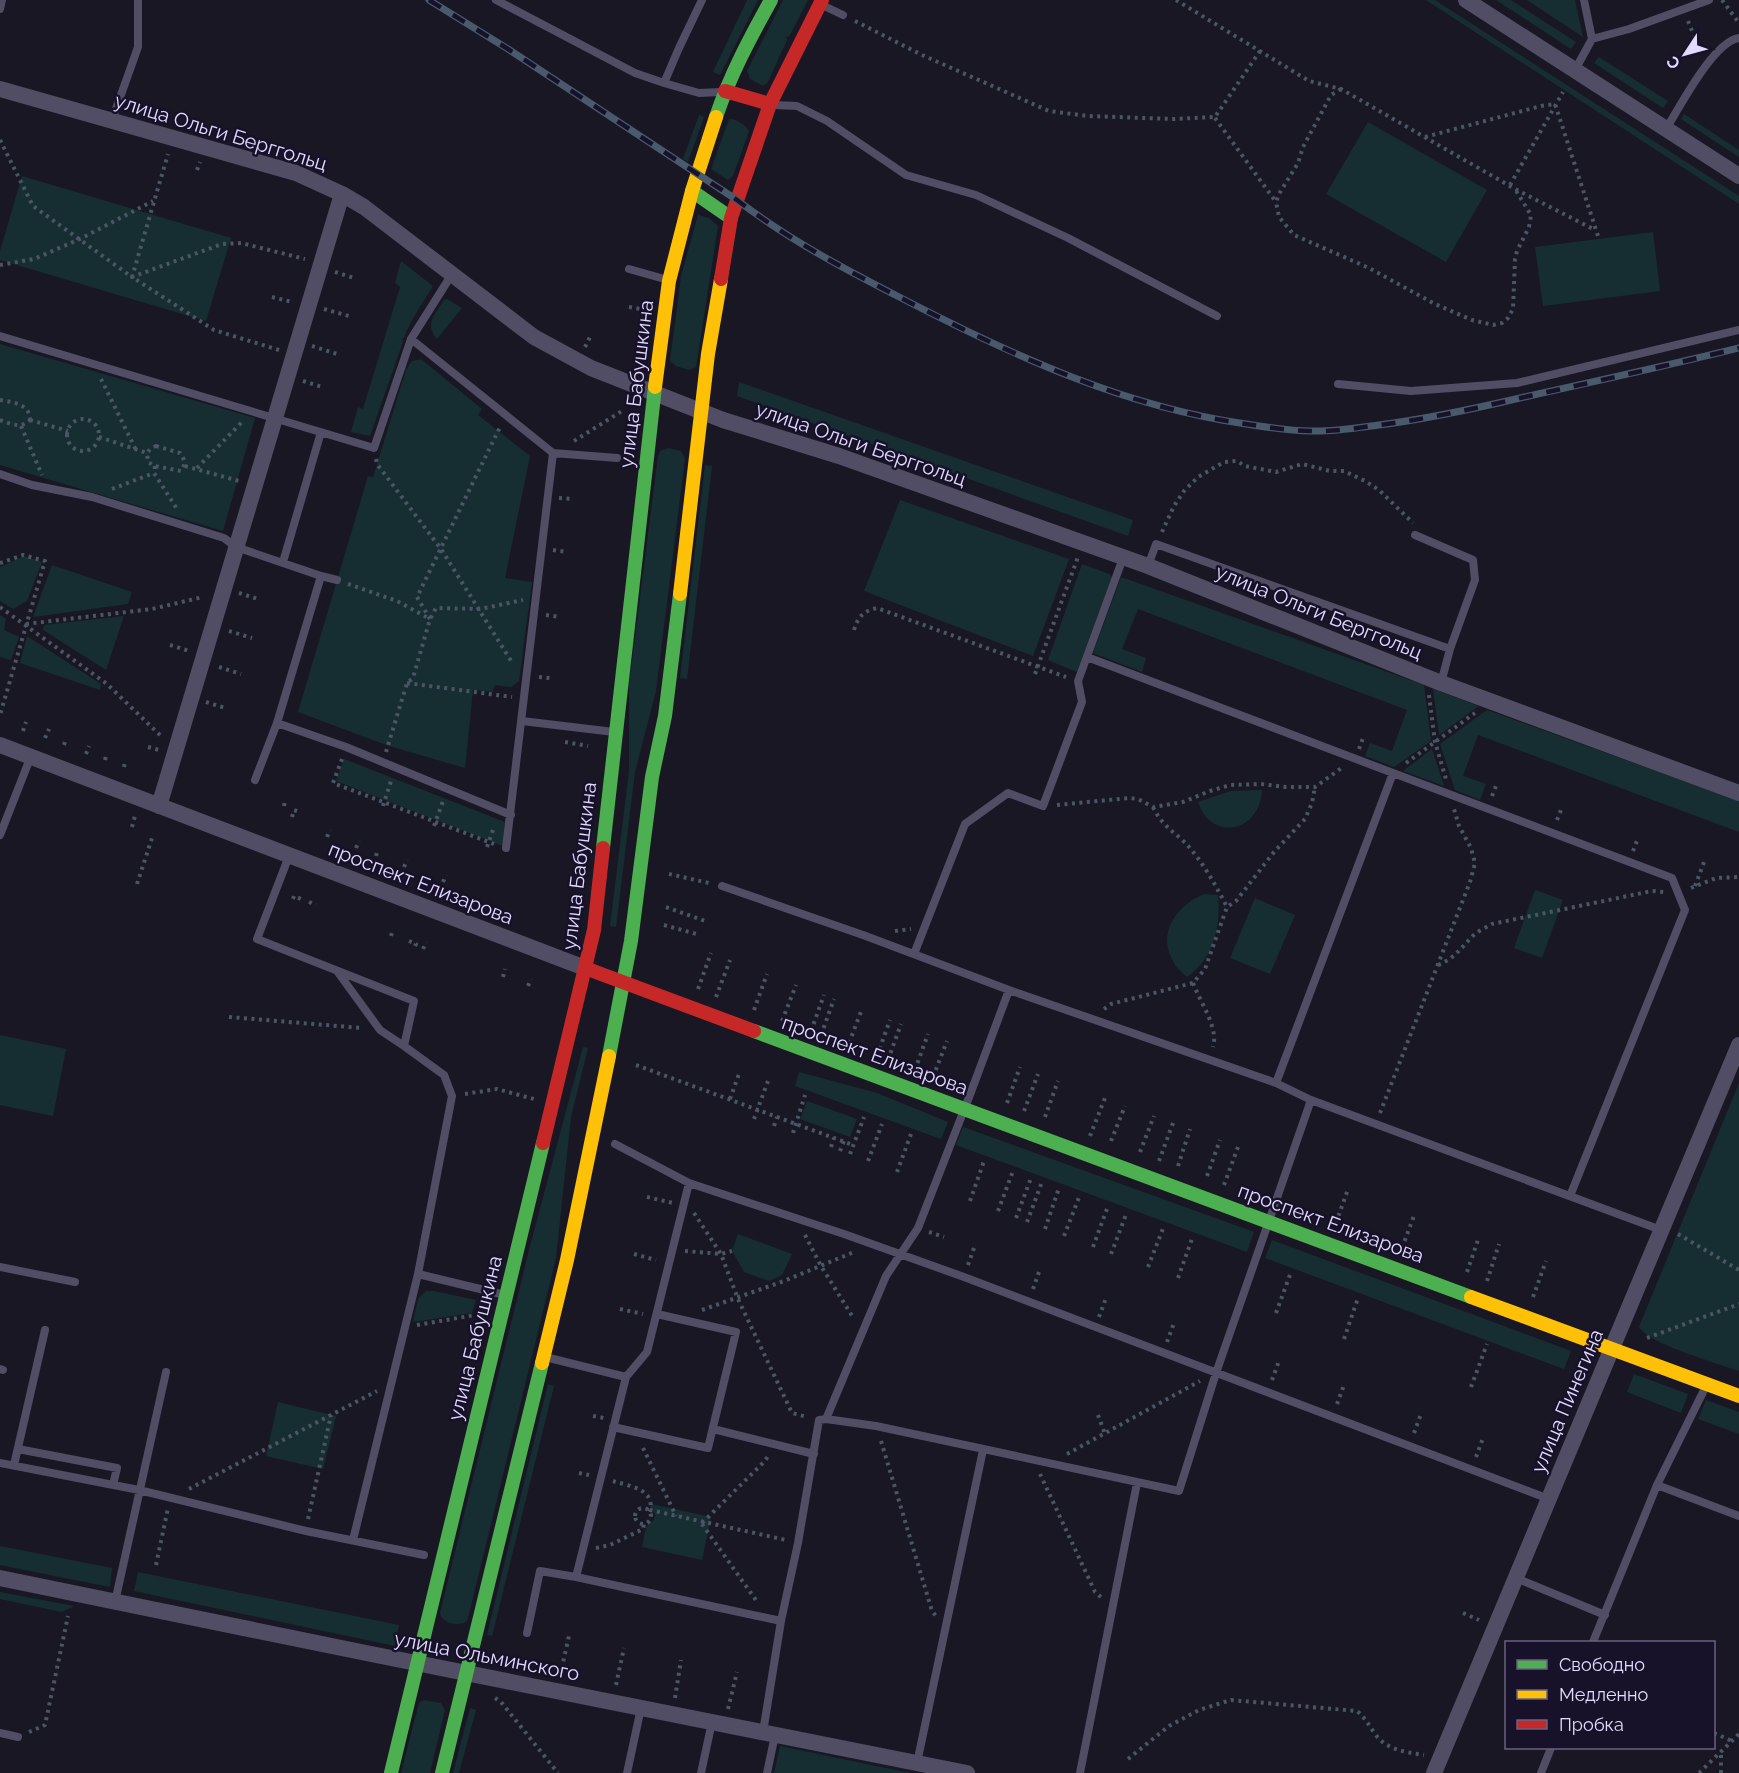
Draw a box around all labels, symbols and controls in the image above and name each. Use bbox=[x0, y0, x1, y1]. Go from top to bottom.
north arrow bbox=[1655, 24, 1715, 84]
text: С bbox=[1662, 52, 1684, 73]
street label: улица Ольги Берггольц bbox=[112, 88, 331, 176]
street label: улица Бабушкина bbox=[614, 299, 658, 469]
street label: улица Ольги Берггольц bbox=[753, 397, 970, 491]
street label: улица Ольги Берггольц bbox=[1212, 560, 1426, 665]
street label: улица Бабушкина bbox=[557, 781, 601, 951]
street label: проспект Елизарова bbox=[325, 837, 517, 929]
street label: проспект Елизарова bbox=[779, 1010, 971, 1100]
street label: проспект Елизарова bbox=[1235, 1178, 1427, 1268]
street label: улица Бабушкина bbox=[443, 1253, 507, 1423]
street label: улица Пинегина bbox=[1526, 1326, 1608, 1476]
street label: улица Ольминского bbox=[392, 1626, 582, 1686]
legend bbox=[1505, 1641, 1715, 1749]
text: Свободно bbox=[1559, 1654, 1645, 1675]
text: Медленно bbox=[1559, 1684, 1648, 1705]
text: Пробка bbox=[1559, 1714, 1624, 1735]

